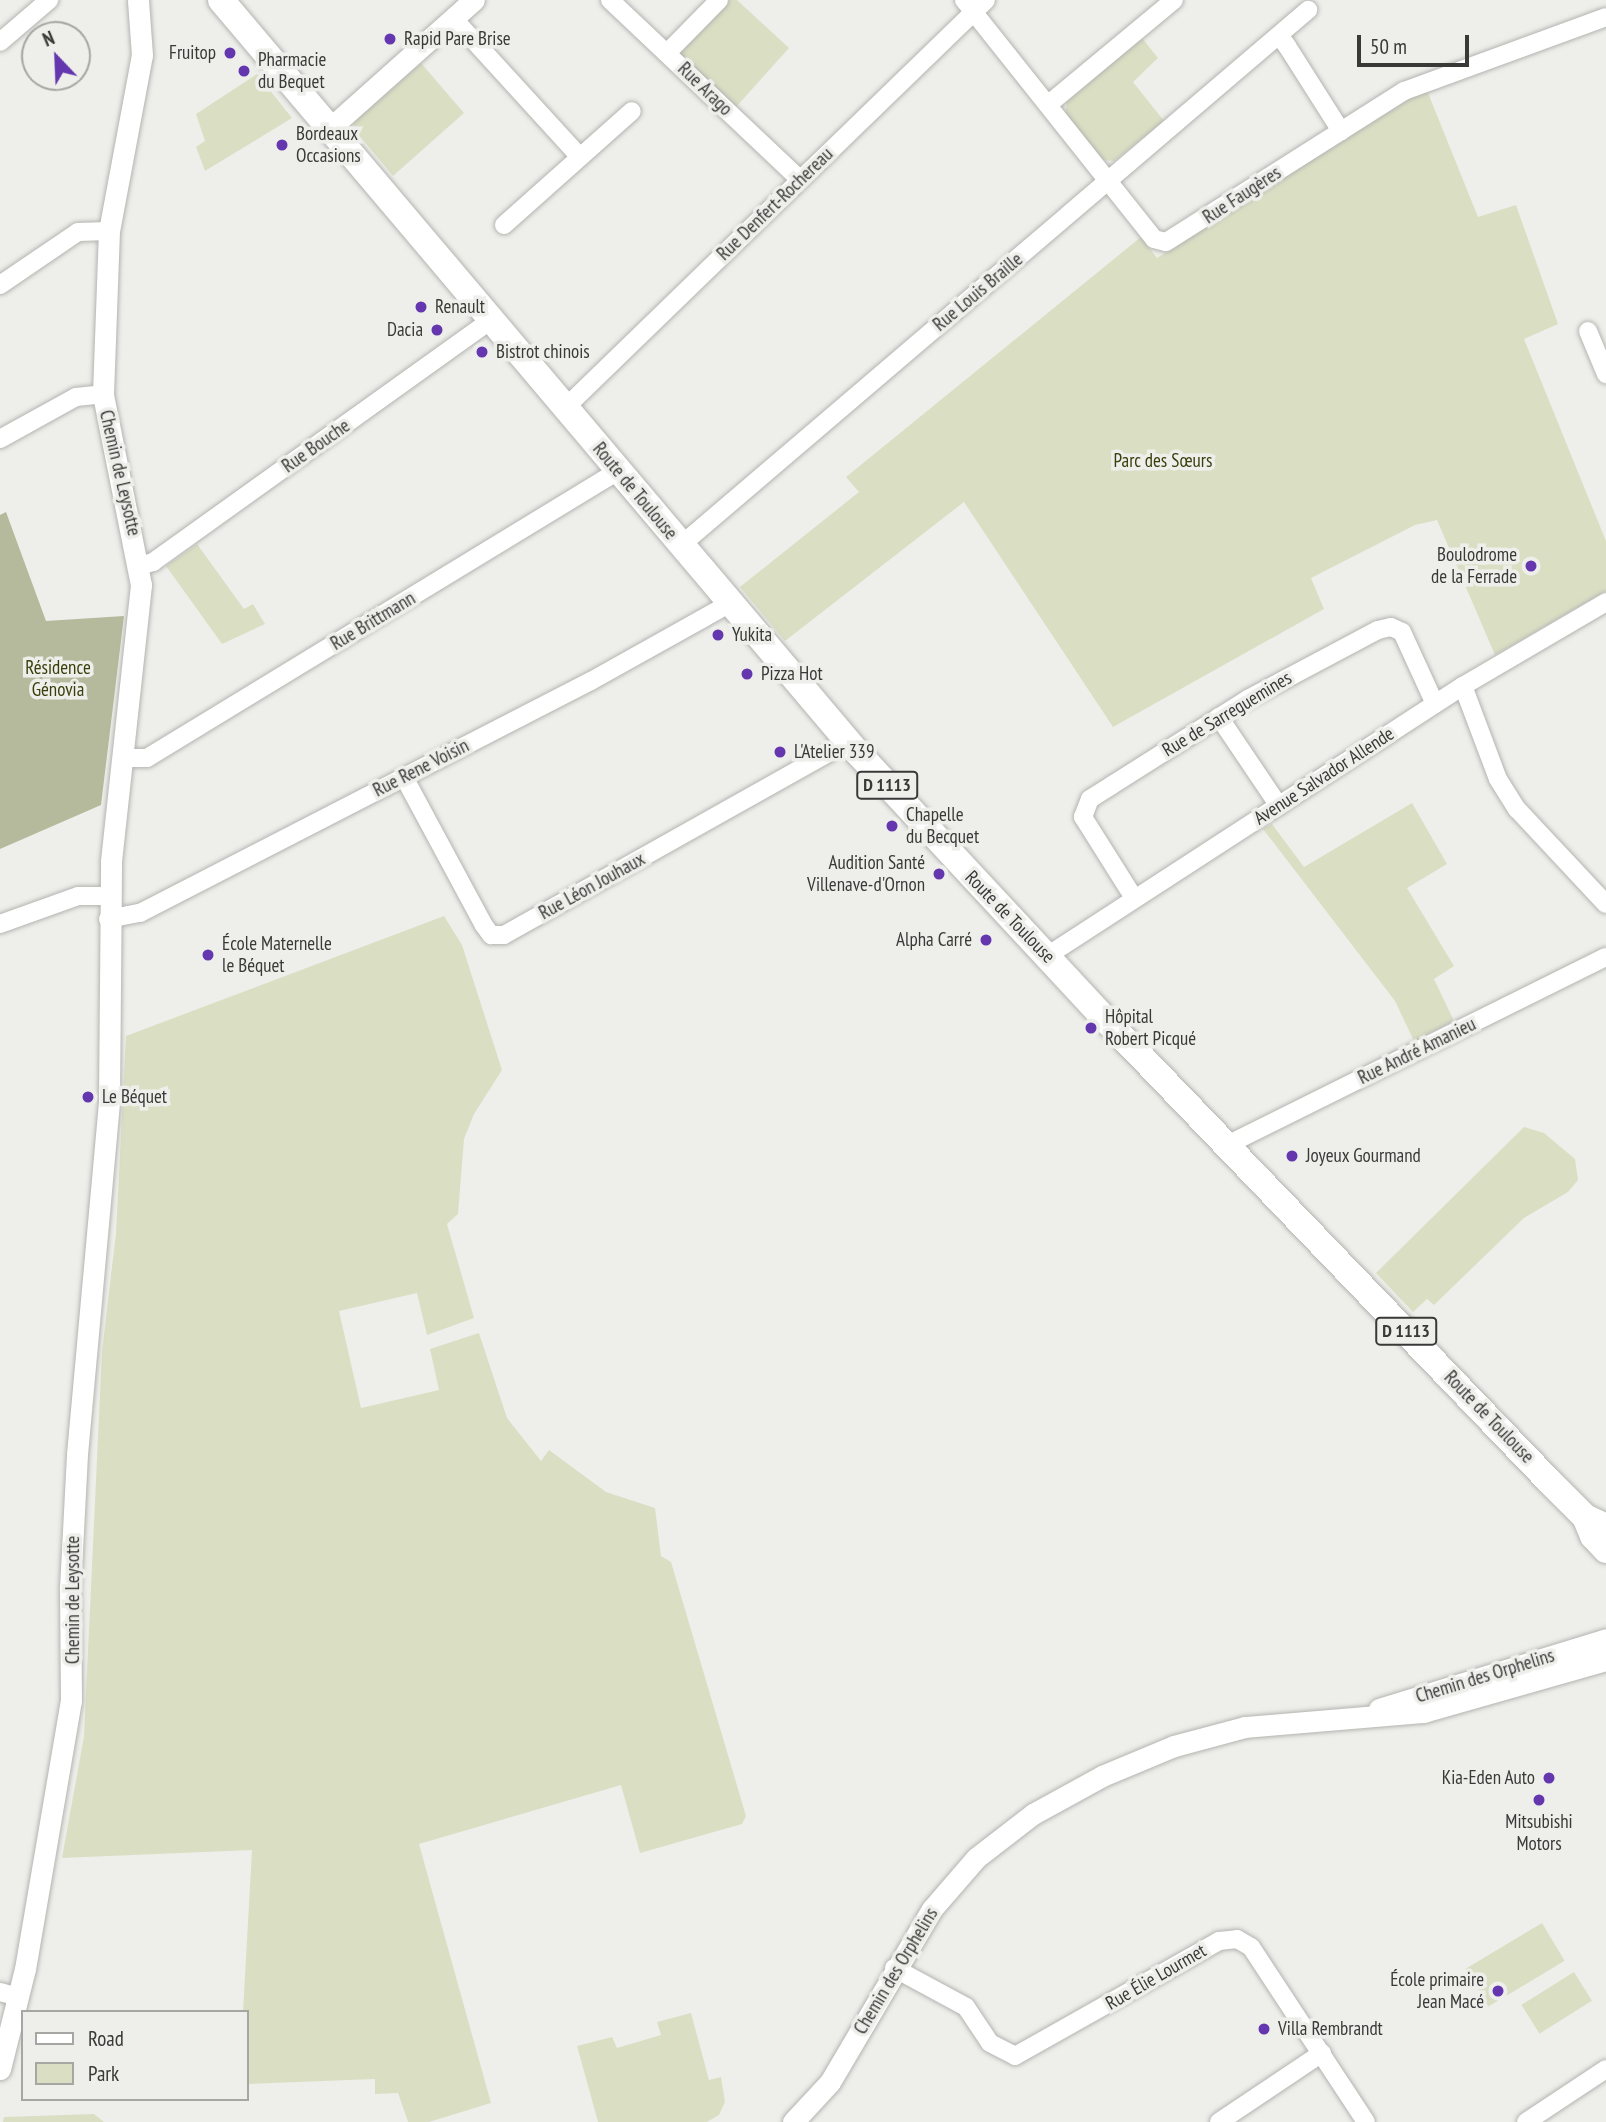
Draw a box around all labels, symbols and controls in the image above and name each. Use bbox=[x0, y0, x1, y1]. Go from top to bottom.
north arrow bbox=[21, 21, 91, 91]
scale bar bbox=[1361, 21, 1473, 65]
text: N bbox=[39, 25, 58, 52]
place label: Rapid Pare Brise bbox=[404, 28, 511, 50]
marker: Rapid Pare Brise bbox=[382, 31, 398, 47]
text: 50 m bbox=[1370, 33, 1407, 60]
place label: Fruitop bbox=[169, 42, 216, 64]
marker: Fruitop bbox=[222, 45, 238, 61]
place label: Pharmacie du Bequet bbox=[258, 49, 326, 93]
street label: Rue Arago bbox=[673, 57, 737, 121]
marker: Pharmacie du Bequet bbox=[236, 63, 252, 79]
place label: Bordeaux Occasions bbox=[296, 123, 361, 167]
marker: Bordeaux Occasions bbox=[274, 137, 290, 153]
street label: Rue Denfert-Rochereau bbox=[712, 143, 838, 265]
street label: Rue Faugères bbox=[1199, 161, 1285, 229]
street label: Rue Louis Braille bbox=[929, 248, 1027, 336]
place label: Renault bbox=[435, 296, 485, 318]
marker: Renault bbox=[413, 299, 429, 315]
place label: Dacia bbox=[387, 319, 423, 341]
marker: Dacia bbox=[429, 322, 445, 338]
place label: Bistrot chinois bbox=[496, 341, 590, 363]
marker: Bistrot chinois bbox=[474, 344, 490, 360]
street label: Chemin de Leysotte bbox=[94, 408, 146, 538]
street label: Rue Bouche bbox=[278, 414, 354, 478]
street label: Route de Toulouse bbox=[588, 438, 682, 544]
park label: Parc des Sœurs bbox=[1113, 450, 1213, 472]
place label: Boulodrome de la Ferrade bbox=[1431, 544, 1517, 588]
marker: Boulodrome de la Ferrade bbox=[1523, 558, 1539, 574]
street label: Rue Brittmann bbox=[327, 587, 419, 655]
place label: Yukita bbox=[732, 624, 772, 646]
marker: Yukita bbox=[710, 627, 726, 643]
park label: Résidence Génovia bbox=[25, 657, 91, 701]
place label: Pizza Hot bbox=[761, 663, 823, 685]
marker: Pizza Hot bbox=[739, 666, 755, 682]
street label: Rue de Sarreguemines bbox=[1158, 666, 1296, 762]
street label: Avenue Salvador Allende bbox=[1249, 722, 1399, 830]
street label: Rue Rene Voisin bbox=[369, 734, 473, 802]
place label: L'Atelier 339 bbox=[794, 741, 874, 763]
marker: L'Atelier 339 bbox=[772, 744, 788, 760]
road number: D 1113 bbox=[856, 770, 918, 800]
place label: Chapelle du Becquet bbox=[906, 804, 979, 848]
marker: Chapelle du Becquet bbox=[884, 818, 900, 834]
street label: Rue Léon Jouhaux bbox=[535, 848, 649, 924]
place label: Audition Santé Villenave-d'Ornon bbox=[807, 852, 925, 896]
marker: Audition Santé Villenave-d'Ornon bbox=[931, 866, 947, 882]
street label: Route de Toulouse bbox=[960, 866, 1060, 968]
place label: Alpha Carré bbox=[896, 929, 972, 951]
marker: Alpha Carré bbox=[978, 932, 994, 948]
place label: École Maternelle le Béquet bbox=[222, 933, 332, 977]
marker: École Maternelle le Béquet bbox=[200, 947, 216, 963]
place label: Hôpital Robert Picqué bbox=[1105, 1006, 1196, 1050]
street label: Rue André Amanieu bbox=[1354, 1012, 1480, 1090]
marker: Hôpital Robert Picqué bbox=[1083, 1020, 1099, 1036]
place label: Le Béquet bbox=[102, 1086, 167, 1108]
marker: Le Béquet bbox=[80, 1089, 96, 1105]
place label: Joyeux Gourmand bbox=[1306, 1145, 1421, 1167]
marker: Joyeux Gourmand bbox=[1284, 1148, 1300, 1164]
road number: D 1113 bbox=[1374, 1316, 1438, 1346]
street label: Route de Toulouse bbox=[1439, 1366, 1539, 1468]
street label: Chemin de Leysotte bbox=[62, 1536, 84, 1664]
street label: Chemin des Orphelins bbox=[1413, 1644, 1557, 1708]
place label: Kia-Eden Auto bbox=[1441, 1767, 1535, 1789]
marker: Kia-Eden Auto bbox=[1541, 1770, 1557, 1786]
marker: Mitsubishi Motors bbox=[1531, 1792, 1547, 1808]
place label: Mitsubishi Motors bbox=[1505, 1811, 1573, 1855]
street label: Chemin des Orphelins bbox=[849, 1904, 943, 2038]
street label: Rue Élie Lourmet bbox=[1102, 1939, 1210, 2015]
place label: École primaire Jean Macé bbox=[1390, 1969, 1484, 2013]
marker: École primaire Jean Macé bbox=[1490, 1983, 1506, 1999]
legend bbox=[21, 2010, 248, 2101]
place label: Villa Rembrandt bbox=[1278, 2018, 1383, 2040]
marker: Villa Rembrandt bbox=[1256, 2021, 1272, 2037]
text: Road bbox=[88, 2025, 124, 2052]
text: Park bbox=[88, 2060, 119, 2087]

